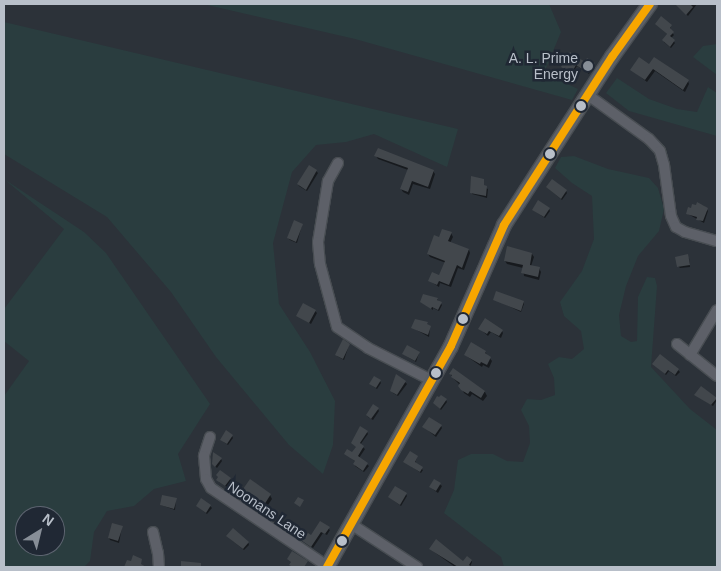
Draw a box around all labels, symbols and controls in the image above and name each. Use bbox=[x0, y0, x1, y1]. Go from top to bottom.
place label: A. L. Prime Energy bbox=[509, 50, 578, 82]
marker: A. L. Prime Energy bbox=[582, 60, 594, 72]
unlabelled marker bbox=[576, 101, 586, 111]
unlabelled marker bbox=[545, 149, 555, 159]
unlabelled marker bbox=[458, 314, 468, 324]
unlabelled marker bbox=[431, 368, 441, 378]
street label: Noonans Lane bbox=[225, 478, 309, 542]
north arrow bbox=[15, 506, 65, 556]
text: N bbox=[39, 510, 57, 529]
unlabelled marker bbox=[337, 536, 347, 546]

